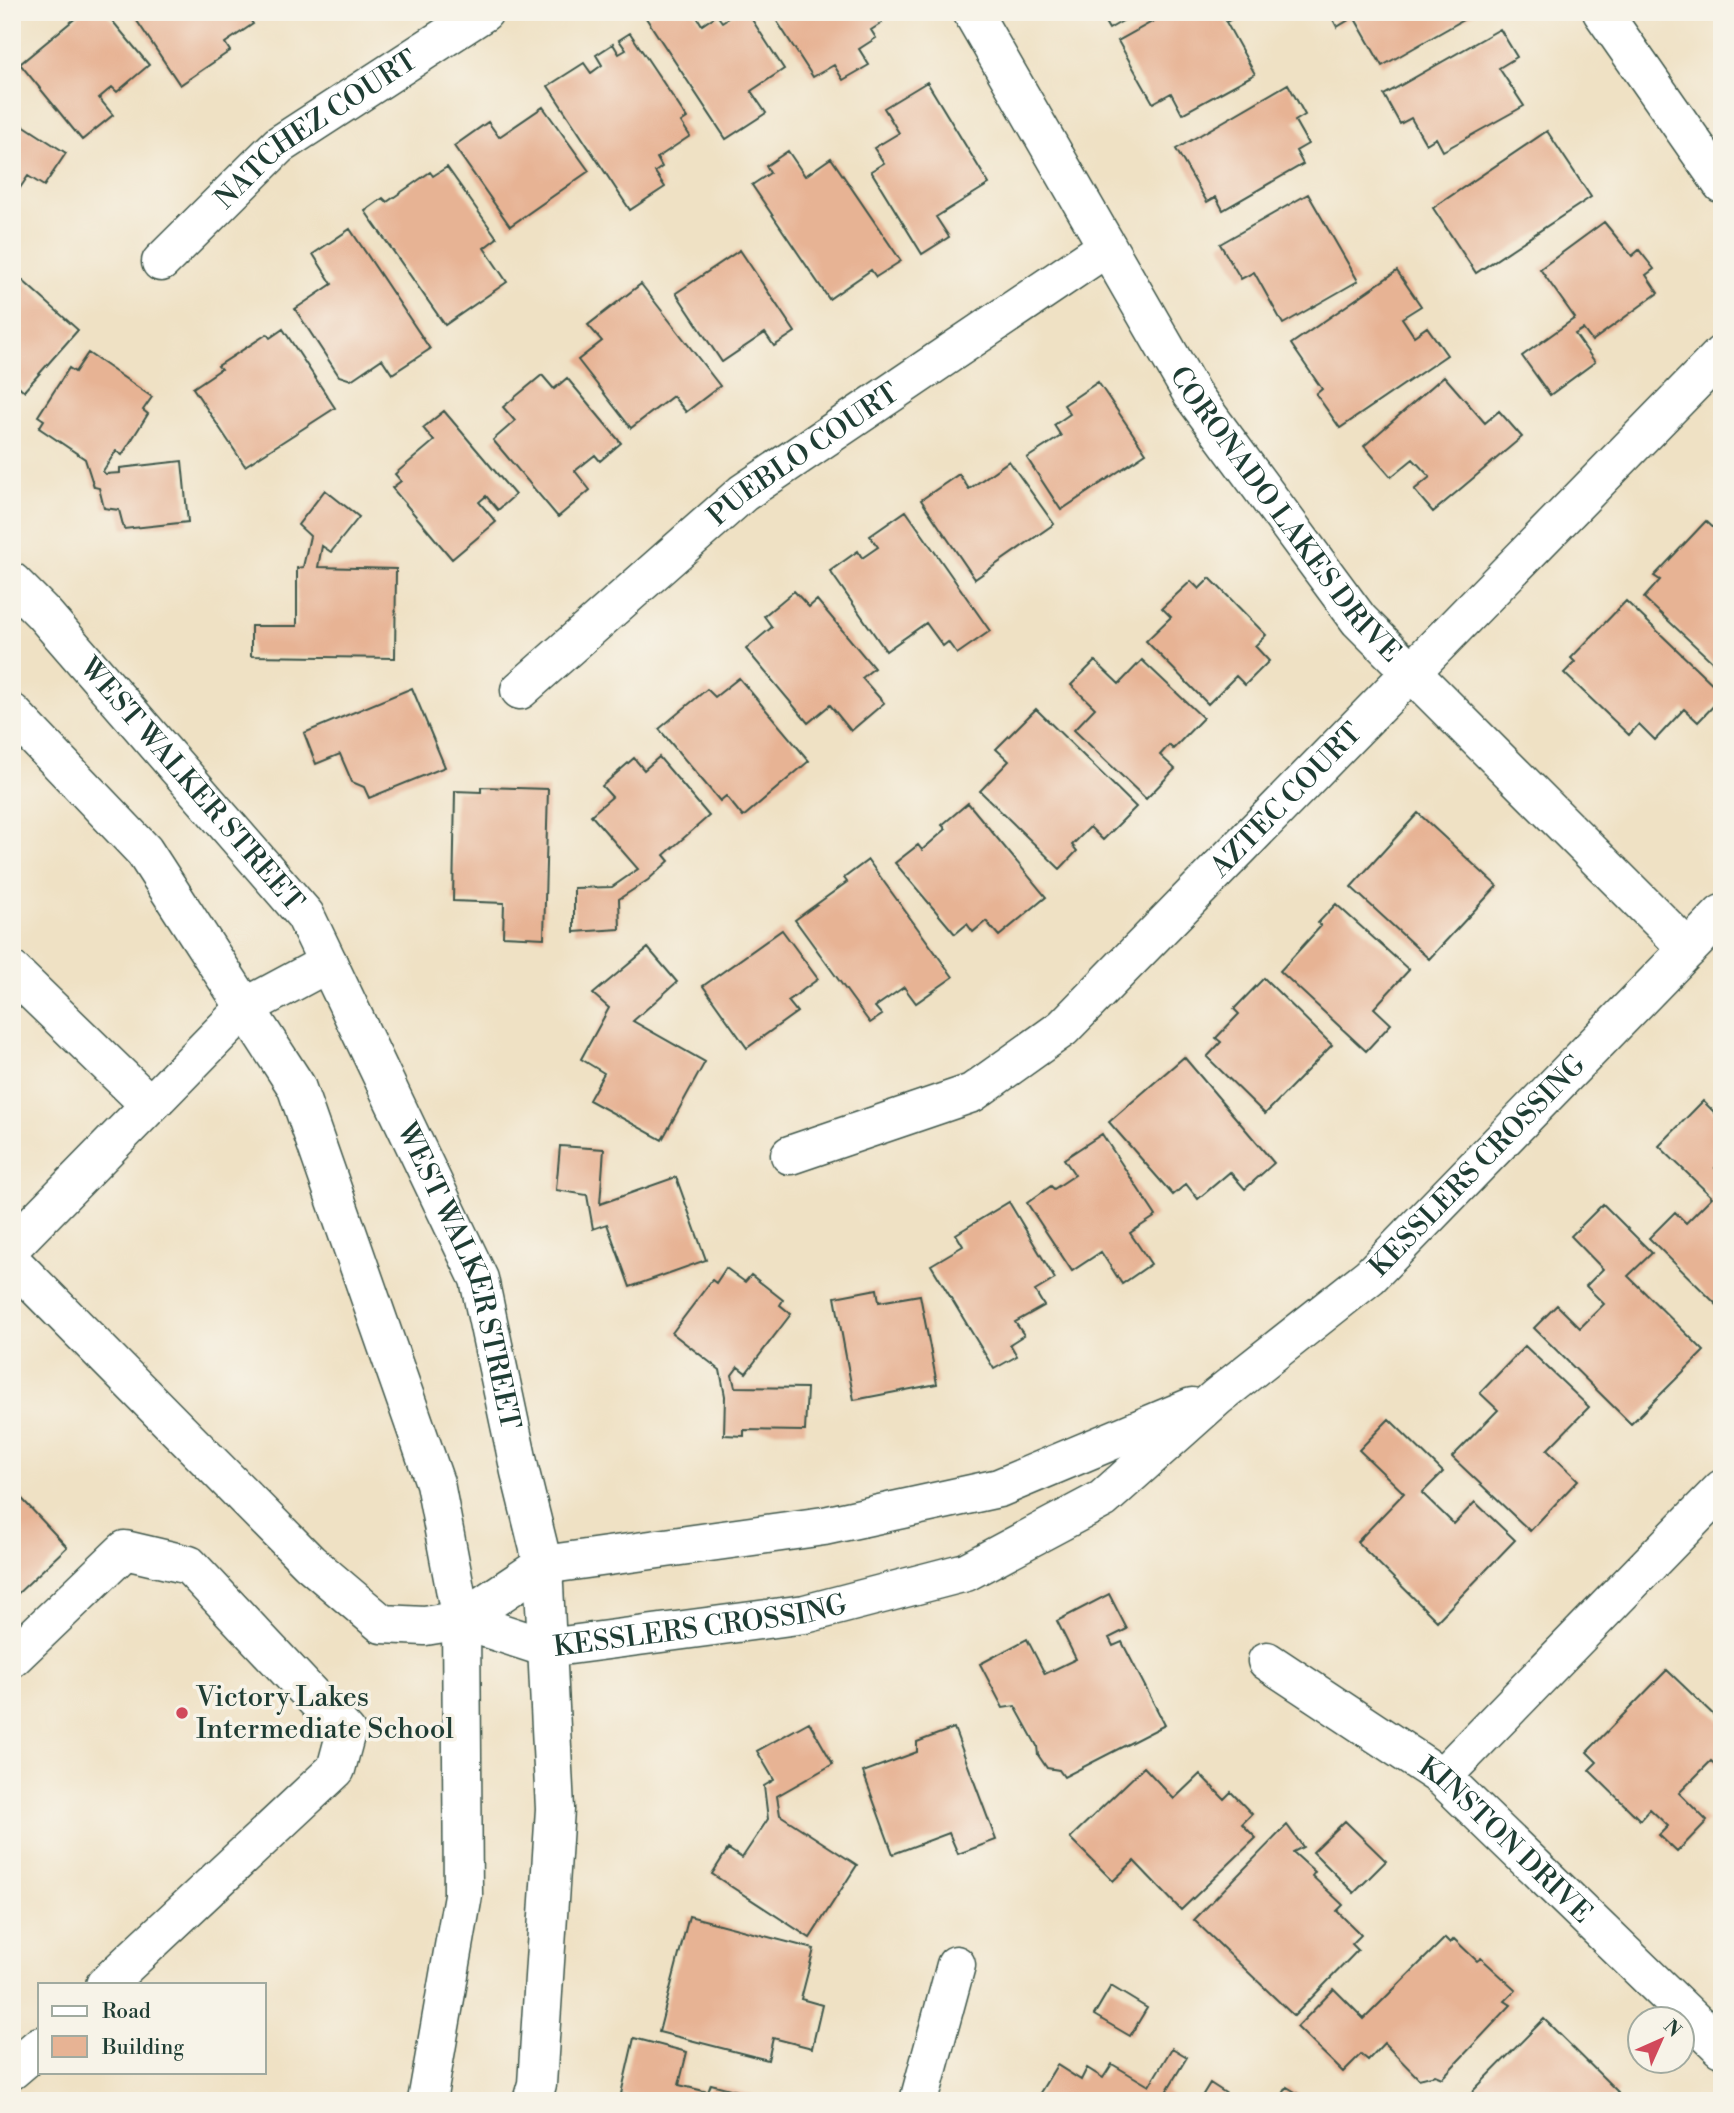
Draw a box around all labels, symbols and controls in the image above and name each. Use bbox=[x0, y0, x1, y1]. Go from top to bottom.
street label: NATCHEZ COURT bbox=[207, 43, 424, 216]
street label: CORONADO LAKES DRIVE bbox=[1162, 360, 1409, 670]
street label: PUEBLO COURT bbox=[700, 375, 905, 534]
street label: WEST WALKER STREET bbox=[72, 650, 311, 919]
street label: AZTEC COURT bbox=[1202, 716, 1369, 885]
street label: KESSLERS CROSSING bbox=[1361, 1047, 1593, 1284]
street label: WEST WALKER STREET bbox=[389, 1116, 528, 1433]
street label: KESSLERS CROSSING bbox=[551, 1586, 851, 1664]
place label: Victory Lakes Intermediate School bbox=[195, 1680, 454, 1747]
marker: Victory Lakes Intermediate School bbox=[174, 1705, 190, 1721]
street label: KINSTON DRIVE bbox=[1412, 1749, 1600, 1930]
legend bbox=[38, 1983, 266, 2074]
text: Road bbox=[102, 1999, 151, 2025]
north arrow bbox=[1626, 2004, 1696, 2074]
text: N bbox=[1659, 2015, 1686, 2042]
text: Building bbox=[101, 2035, 184, 2061]

